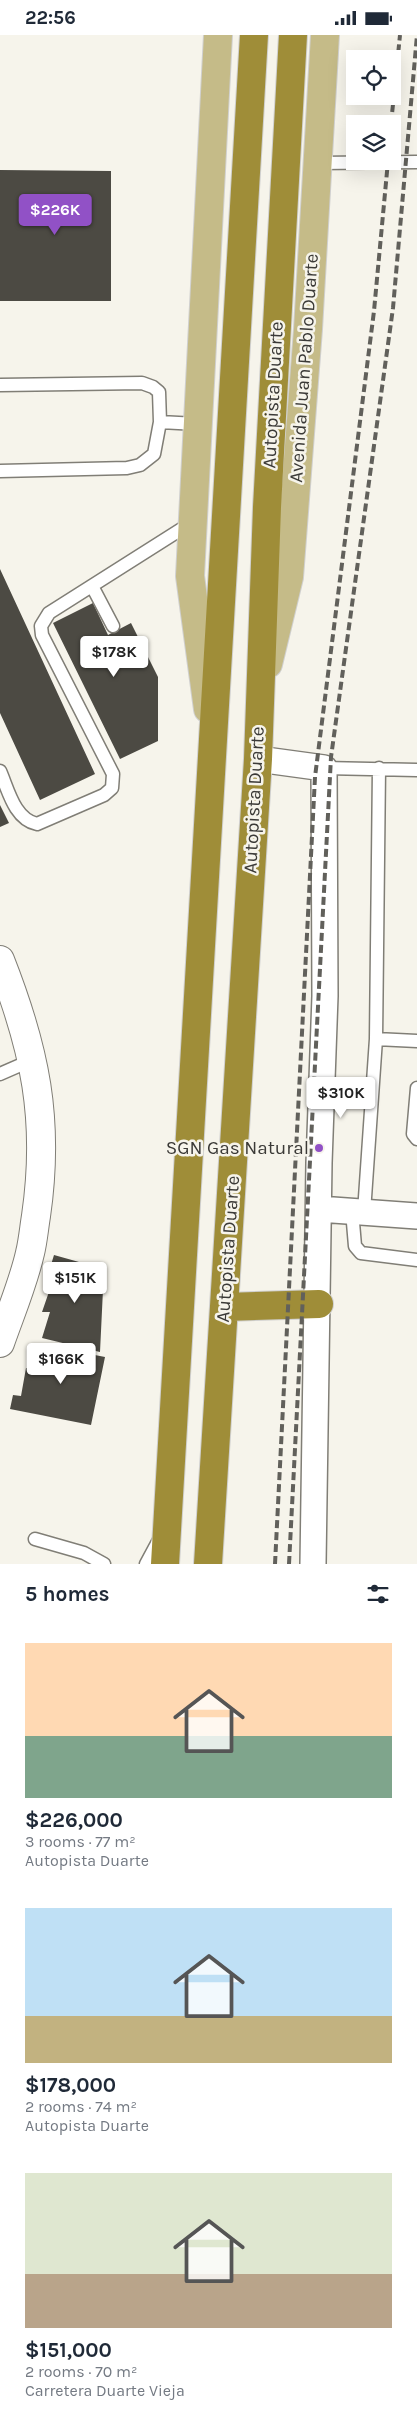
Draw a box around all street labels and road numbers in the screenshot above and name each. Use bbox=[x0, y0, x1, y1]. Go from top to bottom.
street label: Avenida Juan Pablo Duarte bbox=[285, 253, 323, 483]
street label: Autopista Duarte bbox=[258, 321, 288, 469]
street label: Autopista Duarte bbox=[239, 726, 269, 874]
street label: Autopista Duarte bbox=[212, 1175, 244, 1323]

